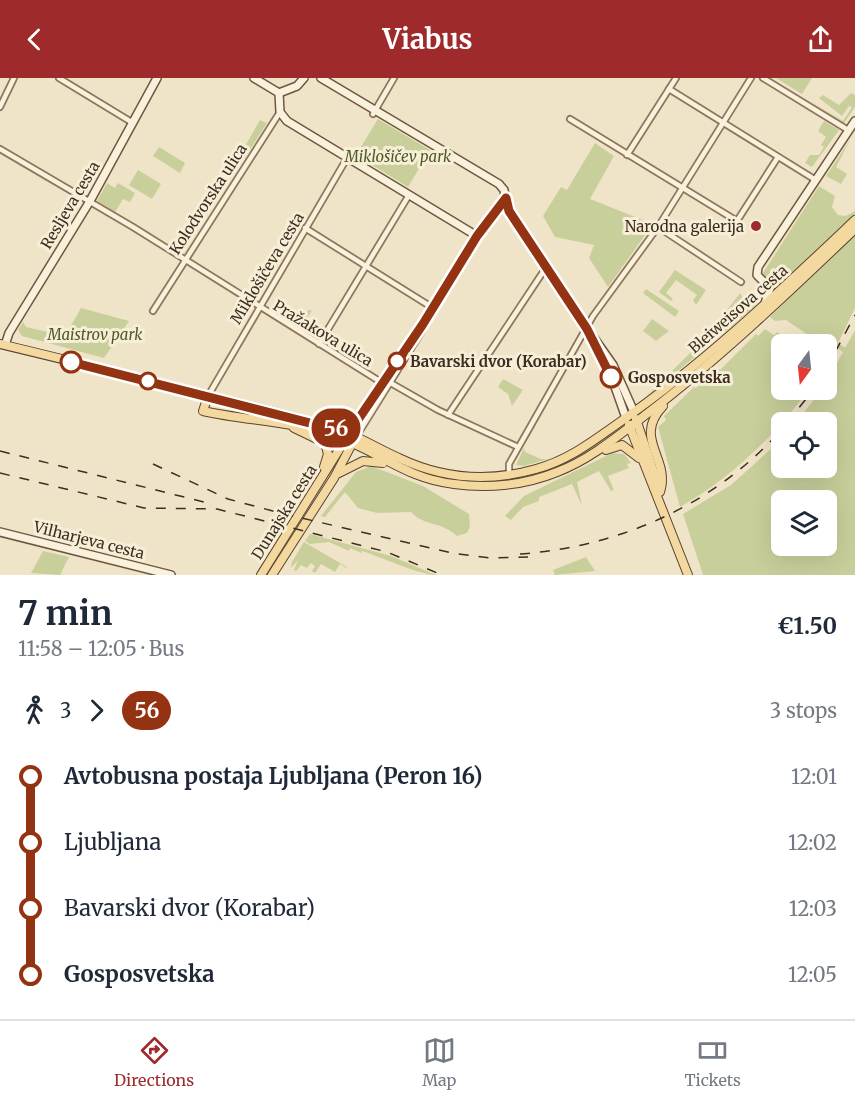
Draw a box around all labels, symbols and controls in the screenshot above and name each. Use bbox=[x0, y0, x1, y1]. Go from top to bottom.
text: Viabus bbox=[382, 22, 473, 56]
icon: back bbox=[18, 23, 51, 56]
icon: share bbox=[804, 23, 837, 56]
street label: Kolodvorska ulica bbox=[165, 140, 251, 258]
park label: Miklošičev park bbox=[344, 147, 452, 166]
street label: Resljeva cesta bbox=[36, 158, 104, 252]
street label: Miklošičeva cesta bbox=[226, 209, 308, 327]
place label: Narodna galerija bbox=[625, 217, 744, 236]
marker: Narodna galerija bbox=[749, 219, 763, 233]
street label: Bleiweisova cesta bbox=[685, 261, 791, 357]
street label: Pražakova ulica bbox=[270, 296, 376, 370]
park label: Maistrov park bbox=[47, 325, 143, 344]
north arrow bbox=[771, 334, 837, 400]
map controls bbox=[771, 334, 837, 556]
unlabelled marker bbox=[60, 351, 82, 373]
marker: Bavarski dvor (Korabar) bbox=[388, 352, 406, 370]
place label: Bavarski dvor (Korabar) bbox=[410, 352, 587, 371]
marker: Gosposvetska bbox=[600, 366, 622, 388]
place label: Gosposvetska bbox=[628, 368, 731, 387]
unlabelled marker bbox=[139, 372, 157, 390]
line badge: 56 bbox=[309, 408, 363, 448]
button: locate bbox=[771, 412, 837, 478]
text: 56 bbox=[324, 415, 348, 442]
street label: Dunajska cesta bbox=[247, 461, 321, 563]
button: layers bbox=[771, 490, 837, 556]
street label: Vilharjeva cesta bbox=[31, 517, 146, 563]
text: 7 min bbox=[18, 593, 112, 634]
text: €1.50 bbox=[777, 612, 837, 640]
text: 11:58 – 12:05 · Bus bbox=[18, 636, 184, 661]
icon: walk bbox=[18, 694, 51, 727]
icon: forward bbox=[80, 694, 113, 727]
text: 56 bbox=[134, 697, 159, 724]
text: 3 bbox=[60, 698, 71, 723]
text: 3 stops bbox=[770, 698, 837, 723]
text: Avtobusna postaja Ljubljana (Peron 16) bbox=[64, 762, 483, 790]
text: 12:01 bbox=[791, 764, 837, 789]
text: Ljubljana bbox=[64, 828, 161, 856]
text: 12:02 bbox=[788, 830, 837, 855]
text: Bavarski dvor (Korabar) bbox=[64, 894, 315, 922]
text: 12:03 bbox=[789, 896, 837, 921]
text: Gosposvetska bbox=[64, 960, 215, 988]
text: 12:05 bbox=[788, 962, 837, 987]
tab: Directions bbox=[114, 1034, 194, 1090]
tab: Map bbox=[422, 1034, 456, 1090]
tab: Tickets bbox=[684, 1034, 741, 1090]

